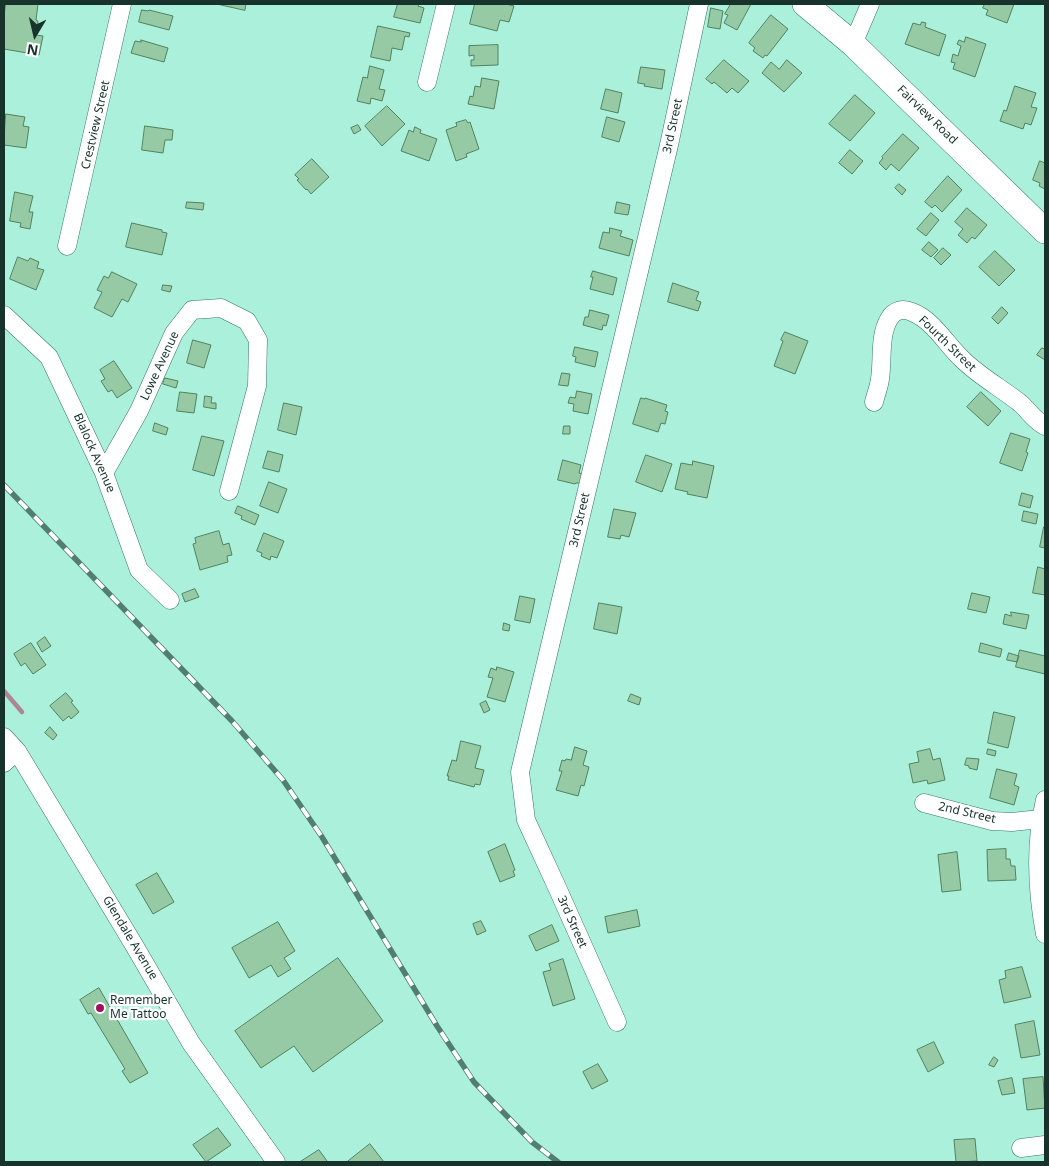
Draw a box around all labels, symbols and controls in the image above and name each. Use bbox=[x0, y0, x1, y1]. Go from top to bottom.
north arrow bbox=[10, 10, 60, 60]
text: N bbox=[25, 40, 40, 61]
street label: Crestview Street bbox=[79, 79, 113, 171]
street label: Fairview Road bbox=[894, 83, 960, 147]
street label: 3rd Street bbox=[660, 97, 686, 155]
street label: Fourth Street bbox=[915, 313, 979, 375]
street label: Lowe Avenue bbox=[138, 329, 182, 403]
street label: Blalock Avenue bbox=[70, 411, 118, 495]
street label: 3rd Street bbox=[567, 491, 593, 549]
street label: 2nd Street bbox=[937, 799, 997, 827]
street label: Glendale Avenue bbox=[99, 893, 161, 983]
street label: 3rd Street bbox=[554, 894, 590, 950]
place label: Remember Me Tattoo bbox=[110, 994, 173, 1022]
marker: Remember Me Tattoo bbox=[94, 1002, 106, 1014]

